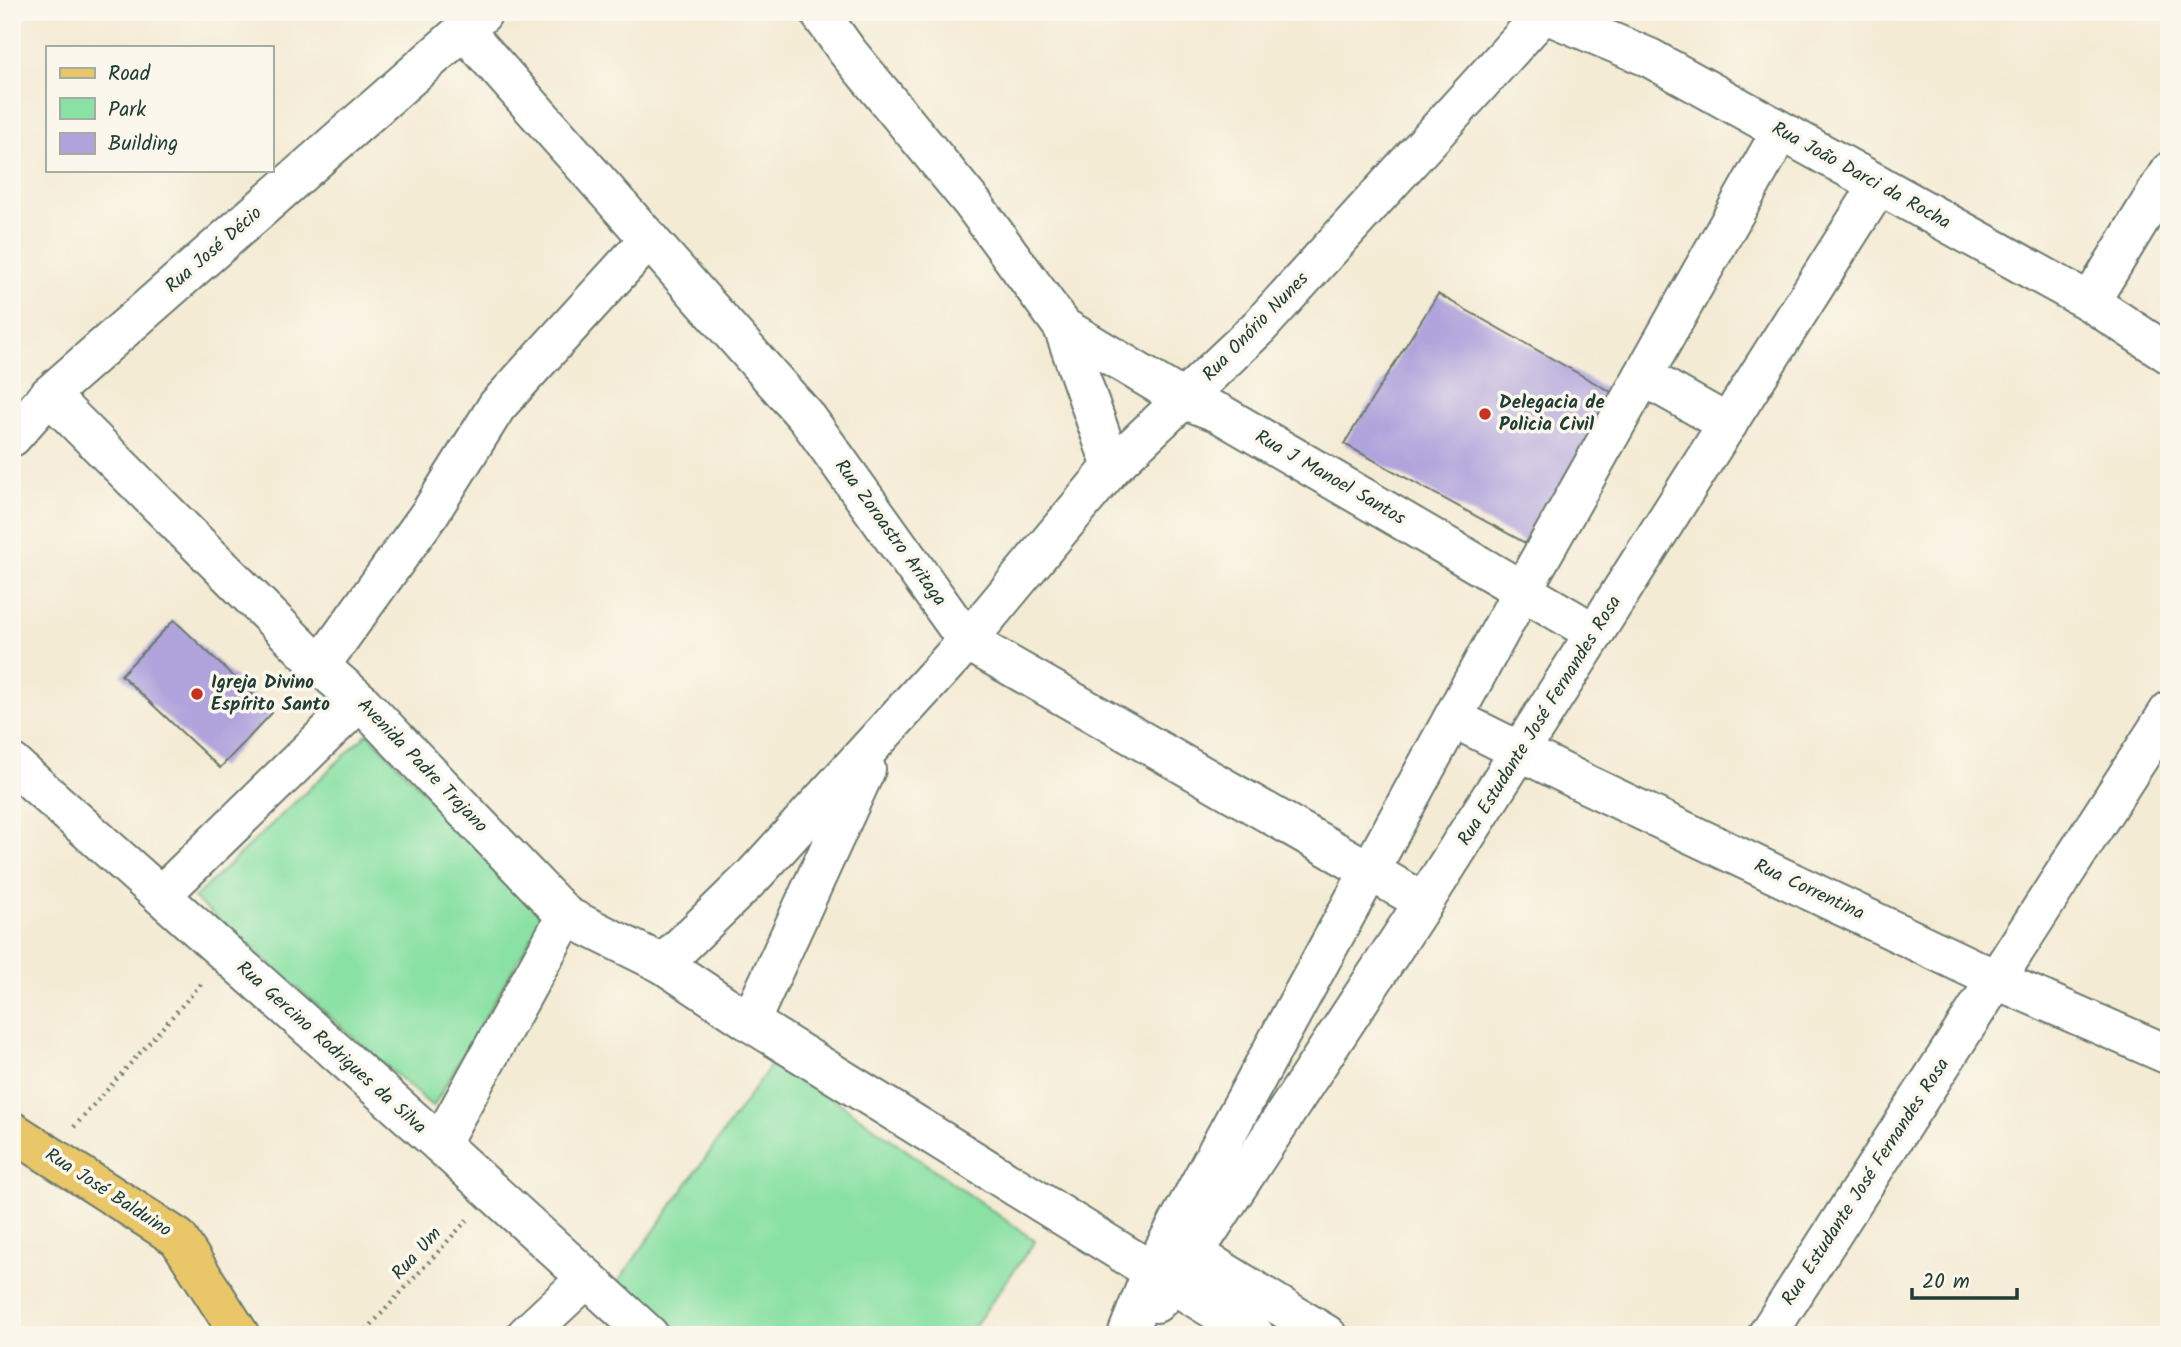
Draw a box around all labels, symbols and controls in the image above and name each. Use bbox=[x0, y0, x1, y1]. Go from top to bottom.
legend bbox=[46, 46, 273, 172]
text: Road bbox=[108, 58, 151, 91]
text: Park bbox=[108, 94, 146, 127]
street label: Rua João Darci da Rocha bbox=[1766, 114, 1956, 238]
text: Building bbox=[108, 128, 178, 161]
street label: Rua José Décio bbox=[159, 199, 269, 301]
street label: Rua Onório Nunes bbox=[1196, 265, 1316, 389]
place label: Delegacia de Policia Civil bbox=[1499, 388, 1605, 440]
marker: Delegacia de Policia Civil bbox=[1477, 406, 1493, 422]
street label: Rua J Manoel Santos bbox=[1249, 423, 1411, 533]
street label: Rua Zoroastro Aritaga bbox=[826, 453, 954, 613]
street label: Rua Estudante José Fernandes Rosa bbox=[1450, 590, 1630, 852]
place label: Igreja Divino Espírito Santo bbox=[211, 668, 330, 720]
marker: Igreja Divino Espírito Santo bbox=[189, 686, 205, 702]
street label: Avenida Padre Trajano bbox=[349, 692, 495, 840]
street label: Rua Correntina bbox=[1749, 851, 1869, 929]
street label: Rua Gercino Rodrigues da Silva bbox=[229, 954, 433, 1142]
street label: Rua Estudante José Fernandes Rosa bbox=[1774, 1052, 1958, 1312]
street label: Rua José Balduino bbox=[39, 1141, 177, 1245]
street label: Rua Um bbox=[385, 1220, 449, 1288]
scale bar bbox=[1912, 1256, 2016, 1300]
text: 20 m bbox=[1922, 1266, 1970, 1299]

